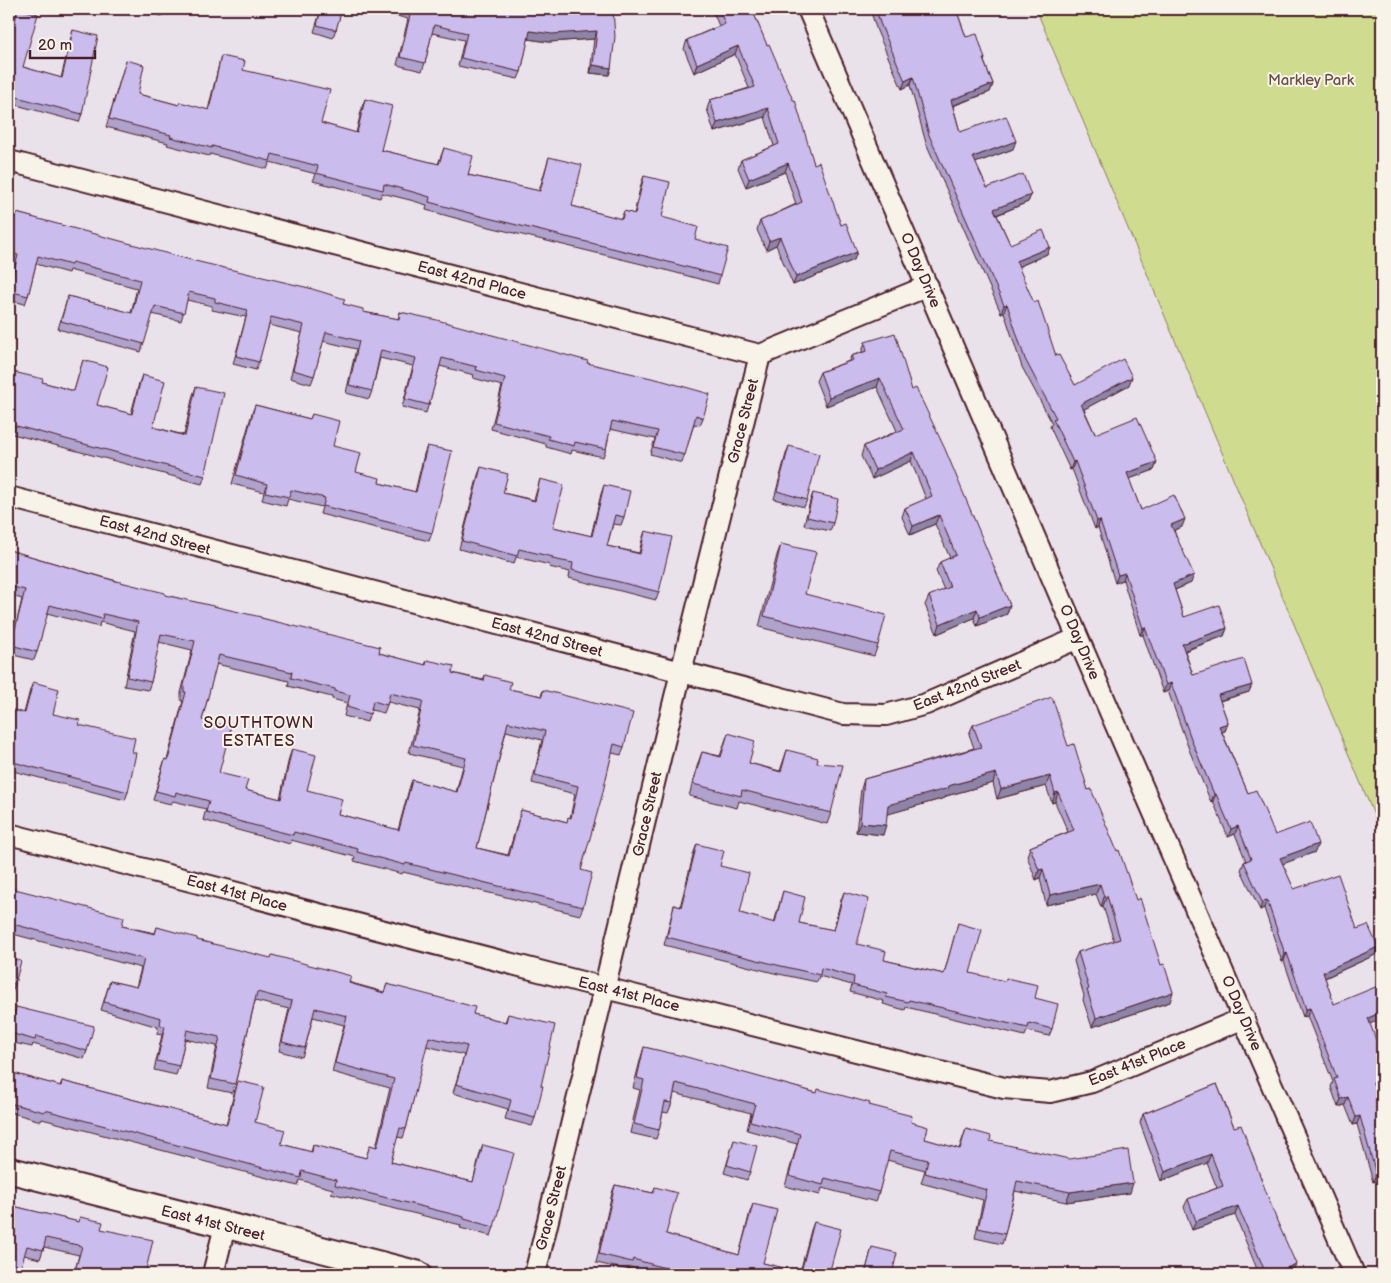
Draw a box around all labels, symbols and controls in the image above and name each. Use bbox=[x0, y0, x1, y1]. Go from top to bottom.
scale bar bbox=[30, 28, 95, 60]
text: 20 m bbox=[38, 36, 72, 55]
park label: Markley Park bbox=[1268, 71, 1355, 90]
street label: O Day Drive bbox=[896, 230, 945, 311]
street label: East 42nd Place bbox=[416, 257, 528, 304]
street label: Grace Street bbox=[724, 376, 763, 465]
street label: East 42nd Street bbox=[97, 511, 213, 560]
street label: O Day Drive bbox=[1055, 602, 1104, 683]
street label: East 42nd Street bbox=[489, 613, 605, 662]
street label: East 42nd Street bbox=[911, 655, 1024, 716]
district label: SOUTHTOWN ESTATES bbox=[204, 714, 314, 751]
street label: Grace Street bbox=[628, 769, 667, 858]
street label: East 41st Place bbox=[184, 871, 289, 916]
street label: East 41st Place bbox=[576, 973, 682, 1016]
street label: O Day Drive bbox=[1217, 973, 1266, 1054]
street label: East 41st Place bbox=[1086, 1034, 1189, 1091]
street label: Grace Street bbox=[532, 1163, 571, 1252]
street label: East 41st Street bbox=[159, 1201, 267, 1246]

